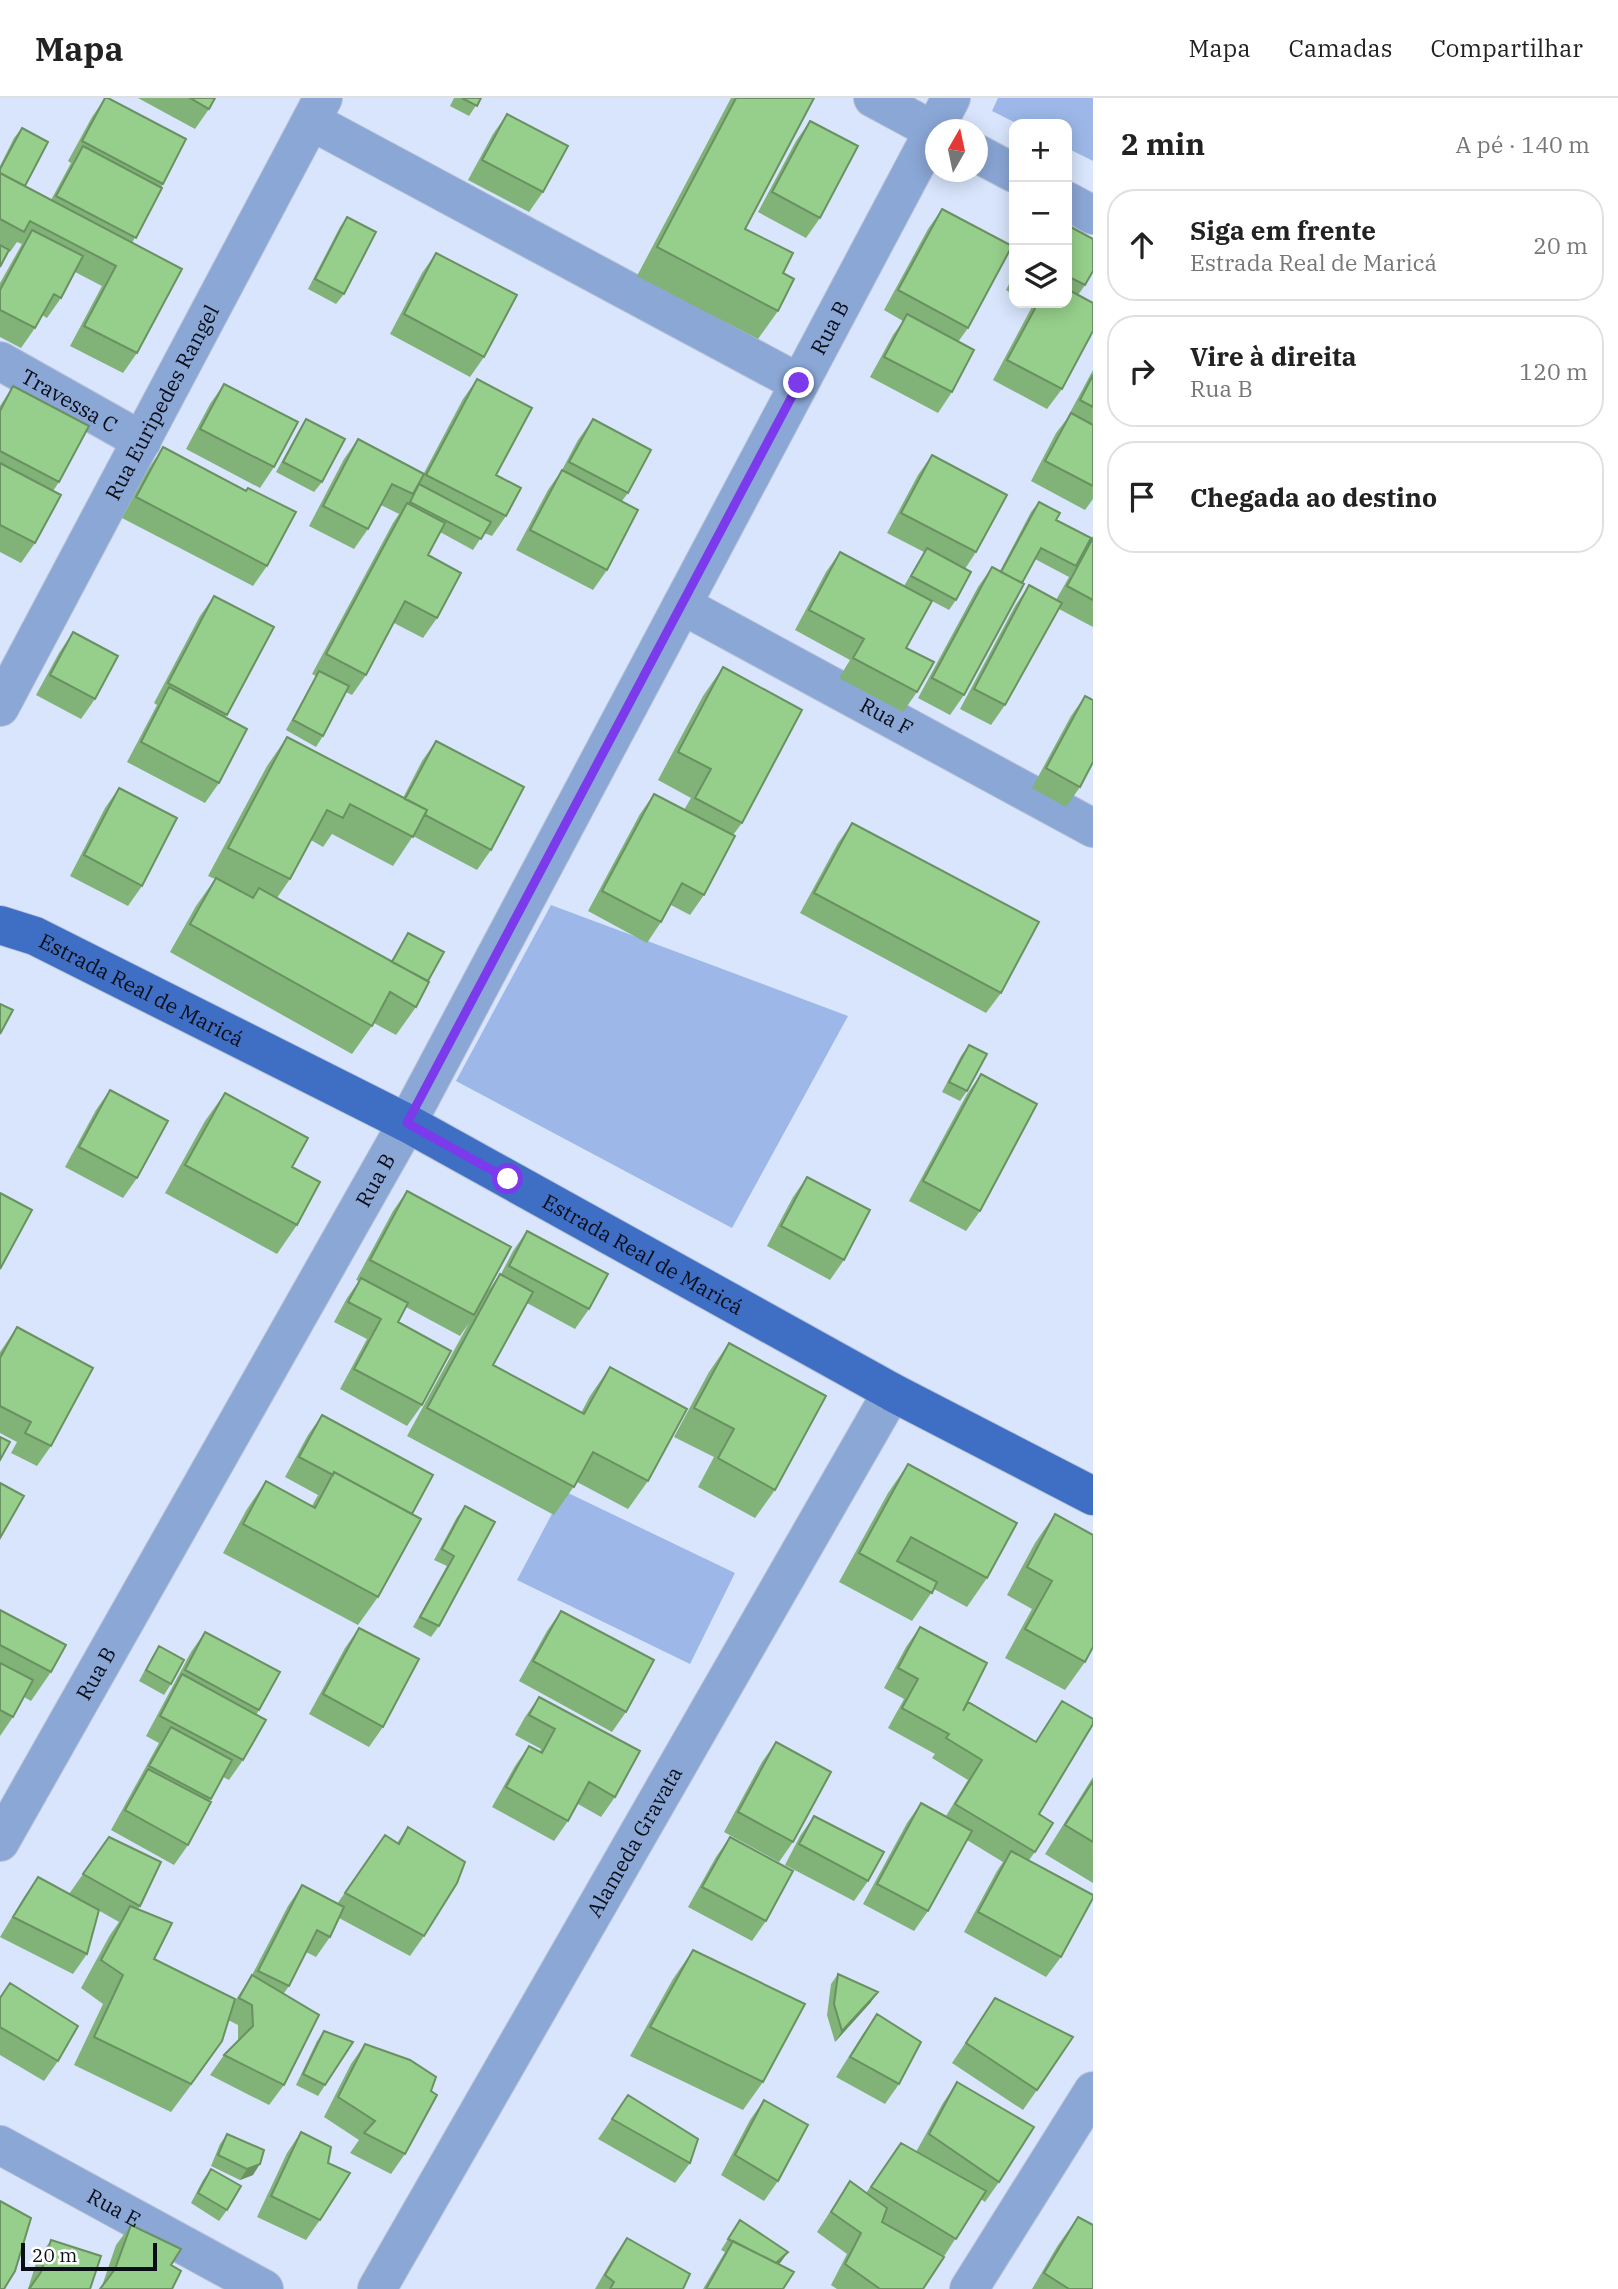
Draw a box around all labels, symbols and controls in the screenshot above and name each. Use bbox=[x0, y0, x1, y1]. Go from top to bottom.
text: Mapa bbox=[35, 27, 123, 70]
text: Mapa bbox=[1188, 32, 1251, 64]
text: Camadas bbox=[1289, 32, 1392, 64]
text: Compartilhar bbox=[1430, 32, 1583, 64]
north arrow bbox=[925, 119, 988, 182]
map controls bbox=[1009, 119, 1072, 308]
button: + bbox=[1009, 119, 1072, 182]
text: 2 min bbox=[1121, 124, 1205, 163]
text: A pé · 140 m bbox=[1455, 129, 1590, 159]
button: − bbox=[1009, 182, 1072, 245]
text: Siga em frente bbox=[1190, 213, 1376, 247]
icon: ahead bbox=[1123, 226, 1161, 264]
text: 20 m bbox=[1533, 230, 1588, 260]
button: layers bbox=[1009, 245, 1072, 308]
text: Estrada Real de Maricá bbox=[1190, 247, 1437, 277]
street label: Rua B bbox=[803, 295, 855, 359]
street label: Rua Euripedes Rangel bbox=[98, 300, 225, 505]
text: Vire à direita bbox=[1190, 339, 1357, 373]
icon: right bbox=[1123, 352, 1161, 390]
text: 120 m bbox=[1519, 356, 1588, 386]
street label: Travessa C bbox=[16, 362, 123, 439]
route end bbox=[783, 367, 814, 398]
text: Rua B bbox=[1190, 373, 1253, 403]
icon: arrive bbox=[1123, 478, 1161, 516]
text: Chegada ao destino bbox=[1190, 480, 1437, 514]
street label: Rua F bbox=[855, 690, 918, 742]
street label: Estrada Real de Maricá bbox=[34, 926, 249, 1053]
street label: Rua B bbox=[349, 1148, 401, 1212]
route start bbox=[492, 1163, 523, 1194]
street label: Estrada Real de Maricá bbox=[538, 1187, 749, 1321]
street label: Rua B bbox=[69, 1641, 122, 1705]
street label: Alameda Gravata bbox=[580, 1761, 688, 1922]
street label: Rua E bbox=[82, 2181, 146, 2233]
scale bar bbox=[21, 2240, 158, 2272]
text: 20 m bbox=[32, 2243, 77, 2267]

